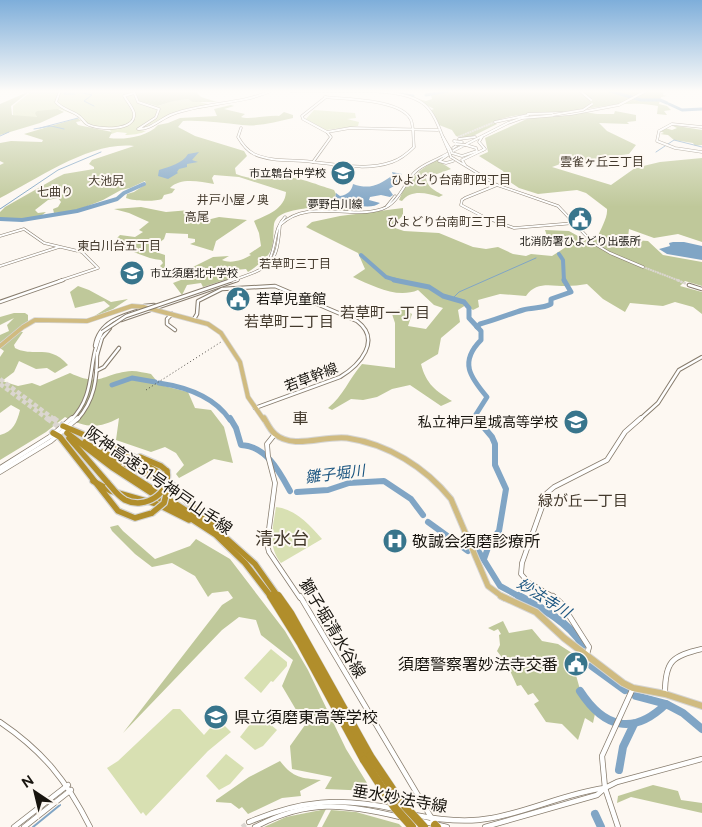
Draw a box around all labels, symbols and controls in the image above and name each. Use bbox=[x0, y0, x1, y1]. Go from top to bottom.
district label: 雲雀ヶ丘三丁目 bbox=[560, 155, 644, 169]
school or university icon: 市立鵯台中学校 bbox=[330, 160, 356, 186]
place label: 市立鵯台中学校 bbox=[249, 167, 326, 180]
district label: ひよどり台南町四丁目 bbox=[391, 173, 511, 187]
district label: 大池尻 bbox=[88, 174, 124, 188]
district label: 七曲り bbox=[37, 185, 73, 199]
district label: 井戸小屋ノ奥 bbox=[197, 193, 269, 207]
street label: 夢野白川線 bbox=[308, 198, 363, 211]
public building icon: 北消防署ひよどり出張所 bbox=[567, 206, 593, 232]
district label: 高尾 bbox=[185, 210, 209, 224]
district label: ひよどり台南町三丁目 bbox=[387, 215, 507, 229]
place label: 北消防署ひよどり出張所 bbox=[520, 235, 641, 248]
district label: 東白川台五丁目 bbox=[77, 239, 161, 253]
district label: 若草町三丁目 bbox=[259, 257, 331, 271]
school or university icon: 市立須磨北中学校 bbox=[119, 260, 145, 286]
place label: 市立須磨北中学校 bbox=[150, 267, 238, 280]
public building icon: 若草児童館 bbox=[225, 286, 251, 312]
place label: 若草児童館 bbox=[256, 291, 326, 308]
district label: 若草町一丁目 bbox=[340, 304, 430, 322]
district label: 若草町二丁目 bbox=[244, 313, 334, 331]
street label: 若草幹線 bbox=[282, 359, 340, 395]
district label: 車 bbox=[292, 409, 308, 428]
school or university icon: 私立神戸星城高等学校 bbox=[563, 409, 589, 435]
place label: 私立神戸星城高等学校 bbox=[418, 414, 558, 431]
street label: 阪神高速31号神戸山手線 bbox=[81, 422, 236, 538]
water label: 雛子堀川 bbox=[304, 461, 368, 487]
district label: 緑が丘一丁目 bbox=[538, 492, 628, 510]
district label: 清水台 bbox=[255, 528, 309, 550]
hospital icon: 敬誠会須磨診療所 bbox=[382, 528, 408, 554]
place label: 敬誠会須磨診療所 bbox=[412, 532, 540, 551]
water label: 妙法寺川 bbox=[514, 574, 576, 623]
street label: 獅子堀清水谷線 bbox=[296, 575, 370, 681]
public building icon: 須磨警察署妙法寺交番 bbox=[563, 651, 589, 677]
place label: 須磨警察署妙法寺交番 bbox=[398, 655, 558, 674]
school or university icon: 県立須磨東高等学校 bbox=[203, 704, 229, 730]
place label: 県立須磨東高等学校 bbox=[234, 708, 378, 727]
north arrow bbox=[10, 767, 60, 817]
text: N bbox=[19, 772, 37, 792]
street label: 垂水妙法寺線 bbox=[351, 781, 449, 816]

